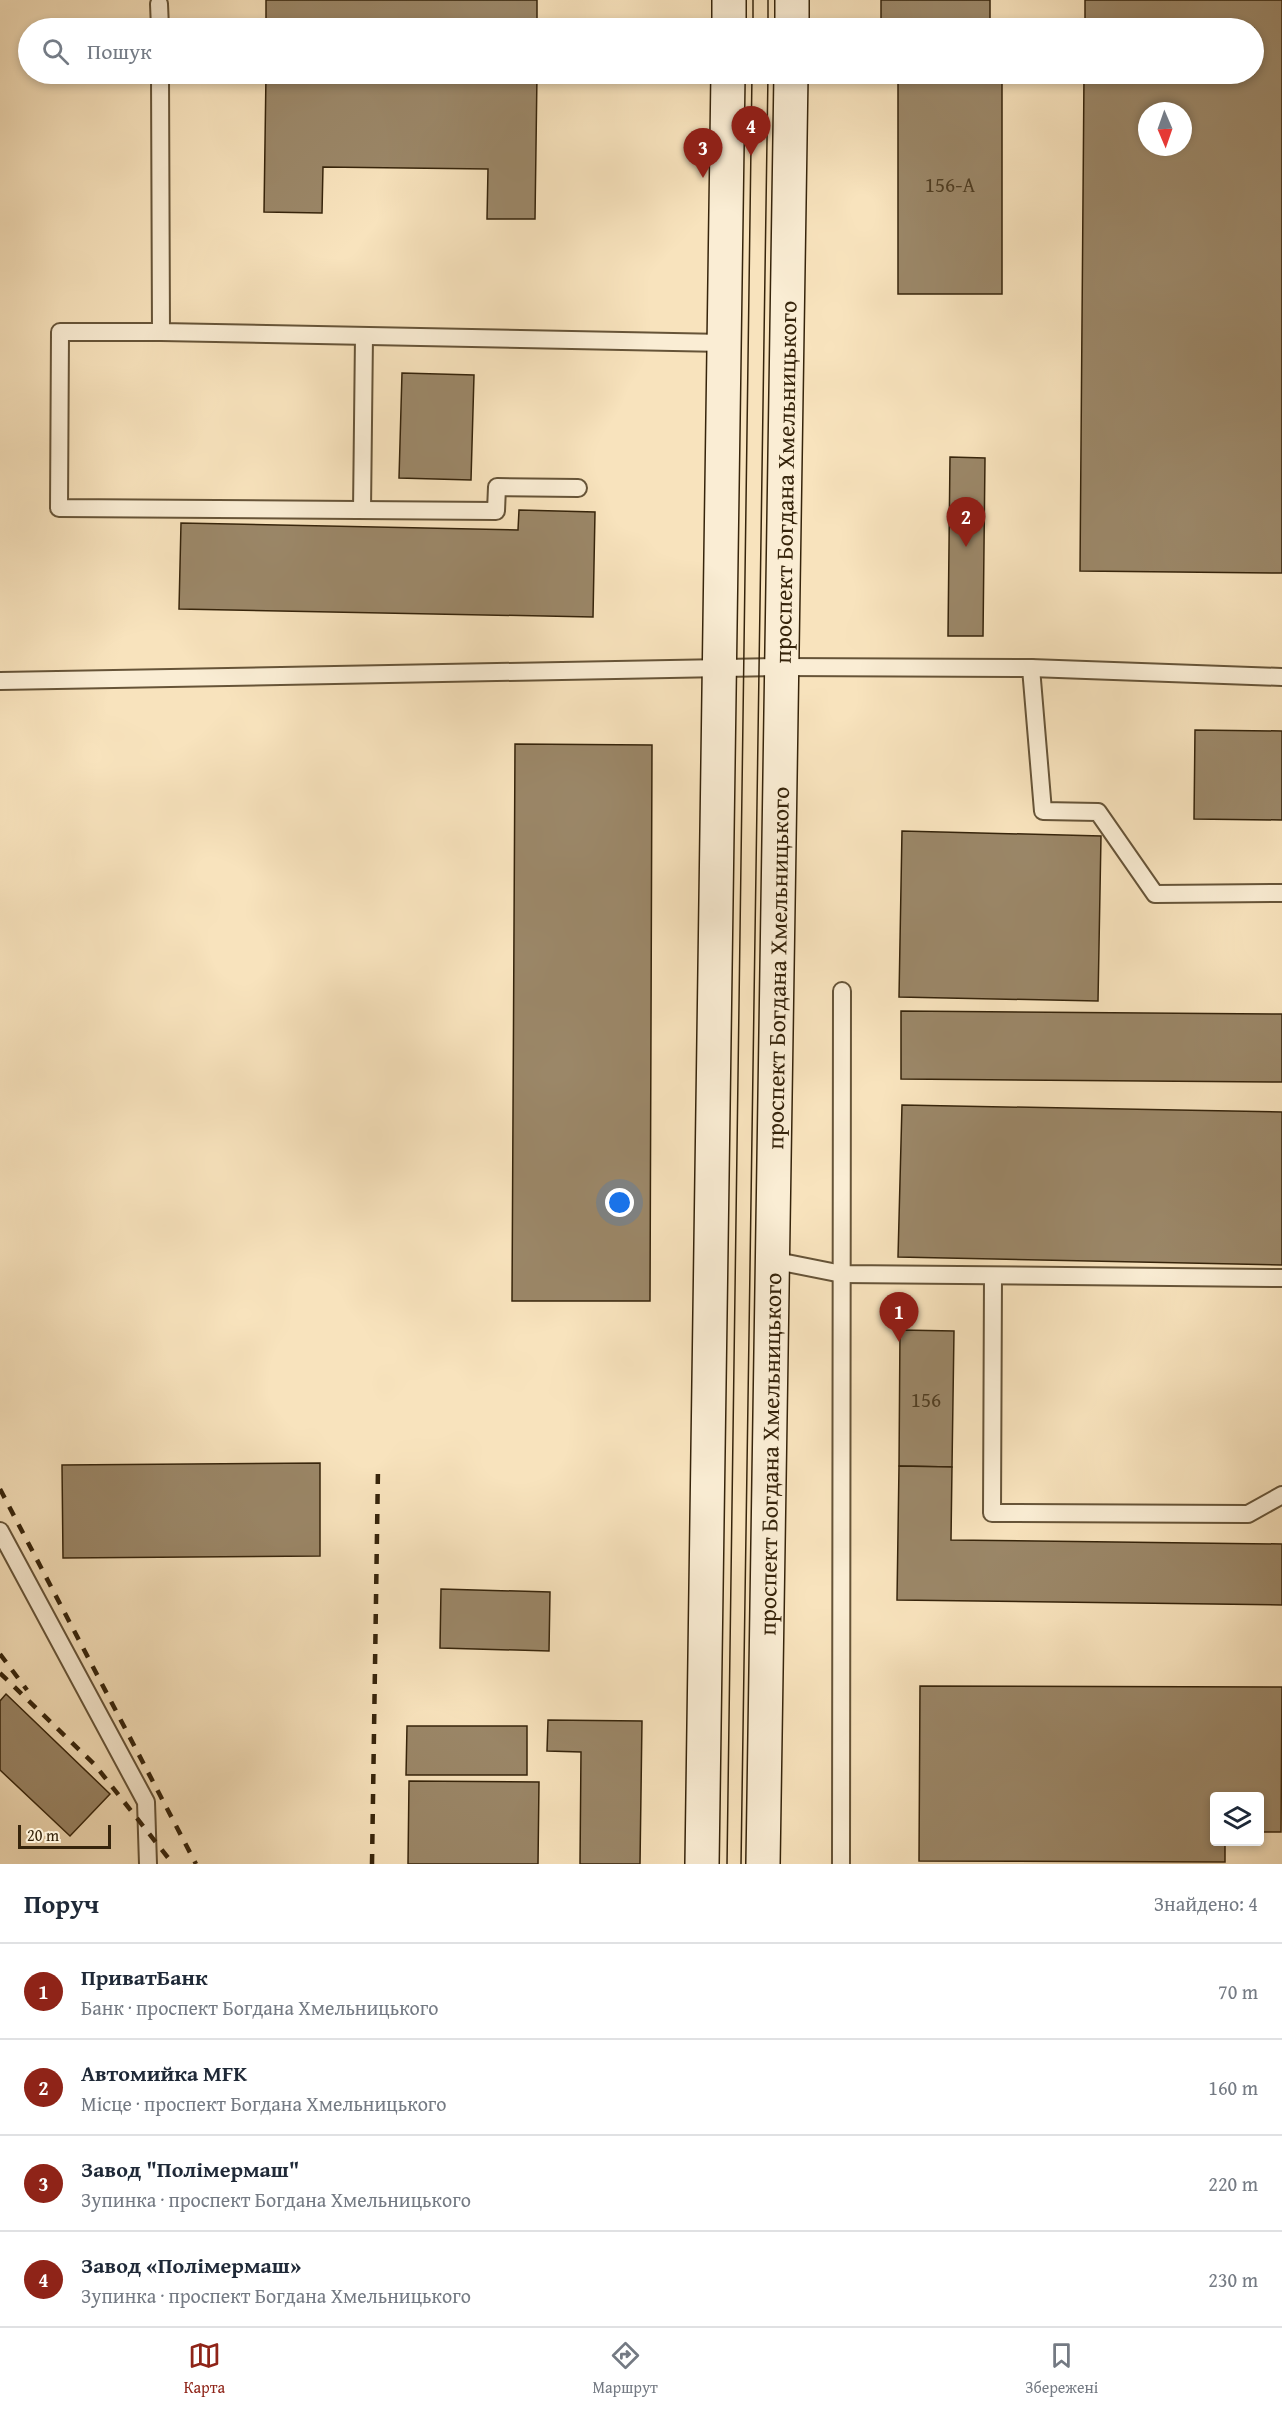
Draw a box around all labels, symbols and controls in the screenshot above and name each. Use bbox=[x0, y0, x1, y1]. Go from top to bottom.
search box bbox=[18, 18, 1264, 84]
icon: search bbox=[39, 35, 72, 68]
text: Пошук bbox=[87, 35, 152, 67]
north arrow bbox=[1138, 102, 1192, 156]
pin: 4 bbox=[732, 106, 771, 156]
pin: 3 bbox=[684, 128, 722, 178]
house number: 156-А bbox=[925, 169, 975, 200]
street label: проспект Богдана Хмельницького bbox=[764, 300, 805, 664]
pin: 2 bbox=[946, 498, 986, 547]
street label: проспект Богдана Хмельницького bbox=[757, 786, 797, 1150]
your location bbox=[605, 1188, 634, 1217]
street label: проспект Богдана Хмельницького bbox=[749, 1272, 790, 1636]
pin: 1 bbox=[880, 1292, 918, 1342]
house number: 156 bbox=[911, 1384, 941, 1415]
map controls bbox=[1210, 1792, 1264, 1846]
button: layers bbox=[1210, 1792, 1264, 1846]
scale bar bbox=[18, 1822, 111, 1850]
text: 20 m bbox=[27, 1823, 59, 1847]
text: Поруч bbox=[24, 1884, 99, 1923]
text: Знайдено: 4 bbox=[1154, 1889, 1258, 1918]
text: ПриватБанк bbox=[81, 1961, 208, 1993]
text: 1 bbox=[38, 1977, 49, 2006]
text: 70 m bbox=[1218, 1977, 1258, 2006]
text: Банк · проспект Богдана Хмельницького bbox=[81, 1993, 439, 2022]
text: Автомийка MFK bbox=[81, 2057, 247, 2089]
text: 2 bbox=[38, 2073, 49, 2102]
text: 160 m bbox=[1208, 2073, 1258, 2102]
text: Місце · проспект Богдана Хмельницького bbox=[81, 2089, 447, 2118]
text: Завод "Полімермаш" bbox=[81, 2153, 299, 2185]
text: 3 bbox=[38, 2169, 49, 2198]
text: 220 m bbox=[1208, 2169, 1258, 2198]
text: Зупинка · проспект Богдана Хмельницького bbox=[81, 2185, 471, 2214]
text: Завод «Полімермаш» bbox=[81, 2249, 301, 2281]
text: 4 bbox=[38, 2265, 49, 2294]
text: 230 m bbox=[1208, 2265, 1258, 2294]
text: Зупинка · проспект Богдана Хмельницького bbox=[81, 2281, 471, 2310]
tab: Карта bbox=[184, 2339, 225, 2399]
tab: Маршрут bbox=[592, 2339, 658, 2399]
tab: Збережені bbox=[1025, 2339, 1098, 2399]

